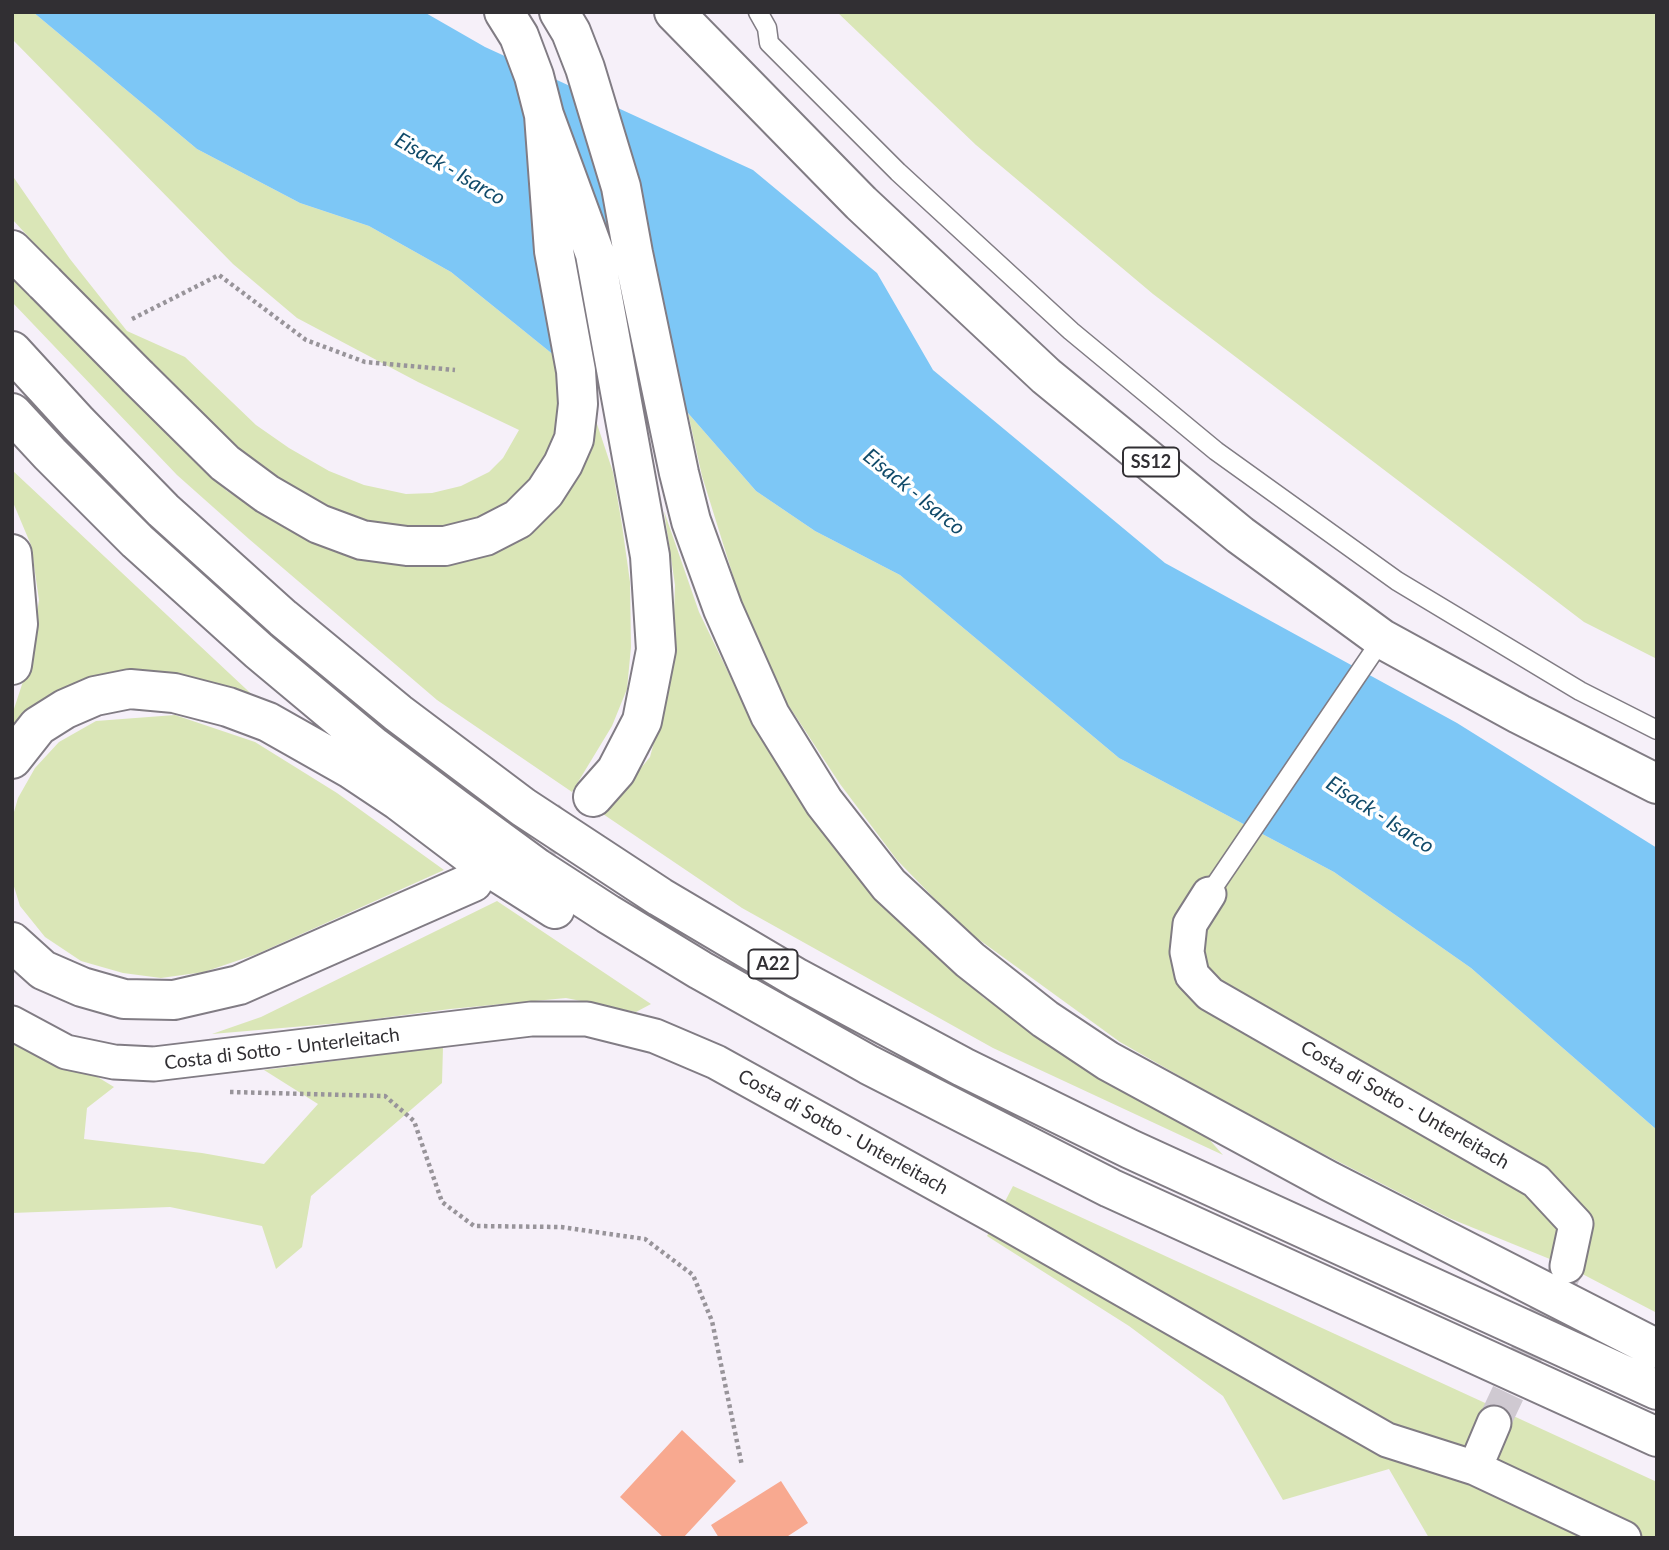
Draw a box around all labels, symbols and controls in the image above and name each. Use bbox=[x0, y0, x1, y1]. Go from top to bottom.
water label: Eisack - Isarco bbox=[390, 127, 510, 211]
water label: Eisack - Isarco bbox=[858, 443, 970, 541]
road number: SS12 bbox=[1123, 448, 1179, 476]
water label: Eisack - Isarco bbox=[1321, 771, 1439, 859]
road number: A22 bbox=[748, 950, 798, 979]
street label: Costa di Sotto - Unterleitach bbox=[163, 1023, 401, 1075]
street label: Costa di Sotto - Unterleitach bbox=[1297, 1036, 1513, 1174]
street label: Costa di Sotto - Unterleitach bbox=[734, 1065, 952, 1199]

